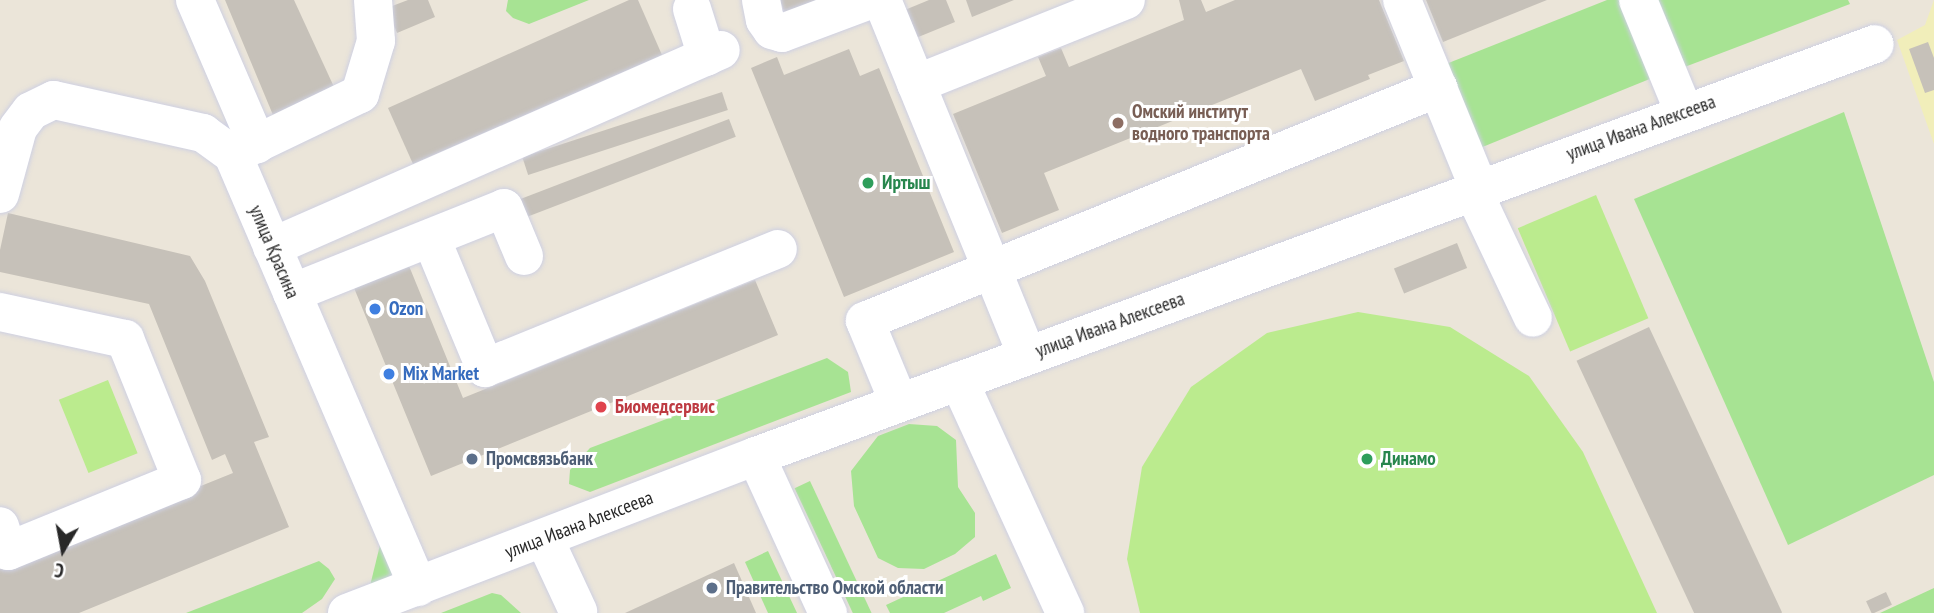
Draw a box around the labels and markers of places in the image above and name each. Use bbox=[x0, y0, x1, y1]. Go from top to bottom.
place label: Омский институт водного транспорта bbox=[1132, 101, 1270, 145]
marker: Омский институт водного транспорта bbox=[1110, 115, 1126, 131]
place label: Иртыш bbox=[882, 172, 930, 194]
marker: Иртыш bbox=[860, 175, 876, 191]
place label: Ozon bbox=[389, 298, 423, 320]
marker: Ozon bbox=[367, 301, 383, 317]
place label: Mix Market bbox=[403, 363, 479, 385]
marker: Mix Market bbox=[381, 366, 397, 382]
place label: Биомедсервис bbox=[615, 396, 715, 418]
marker: Биомедсервис bbox=[593, 399, 609, 415]
place label: Промсвязьбанк bbox=[486, 448, 593, 470]
place label: Динамо bbox=[1381, 448, 1436, 470]
marker: Промсвязьбанк bbox=[464, 451, 480, 467]
marker: Динамо bbox=[1359, 451, 1375, 467]
place label: Правительство Омской области bbox=[726, 577, 944, 599]
marker: Правительство Омской области bbox=[704, 580, 720, 596]

